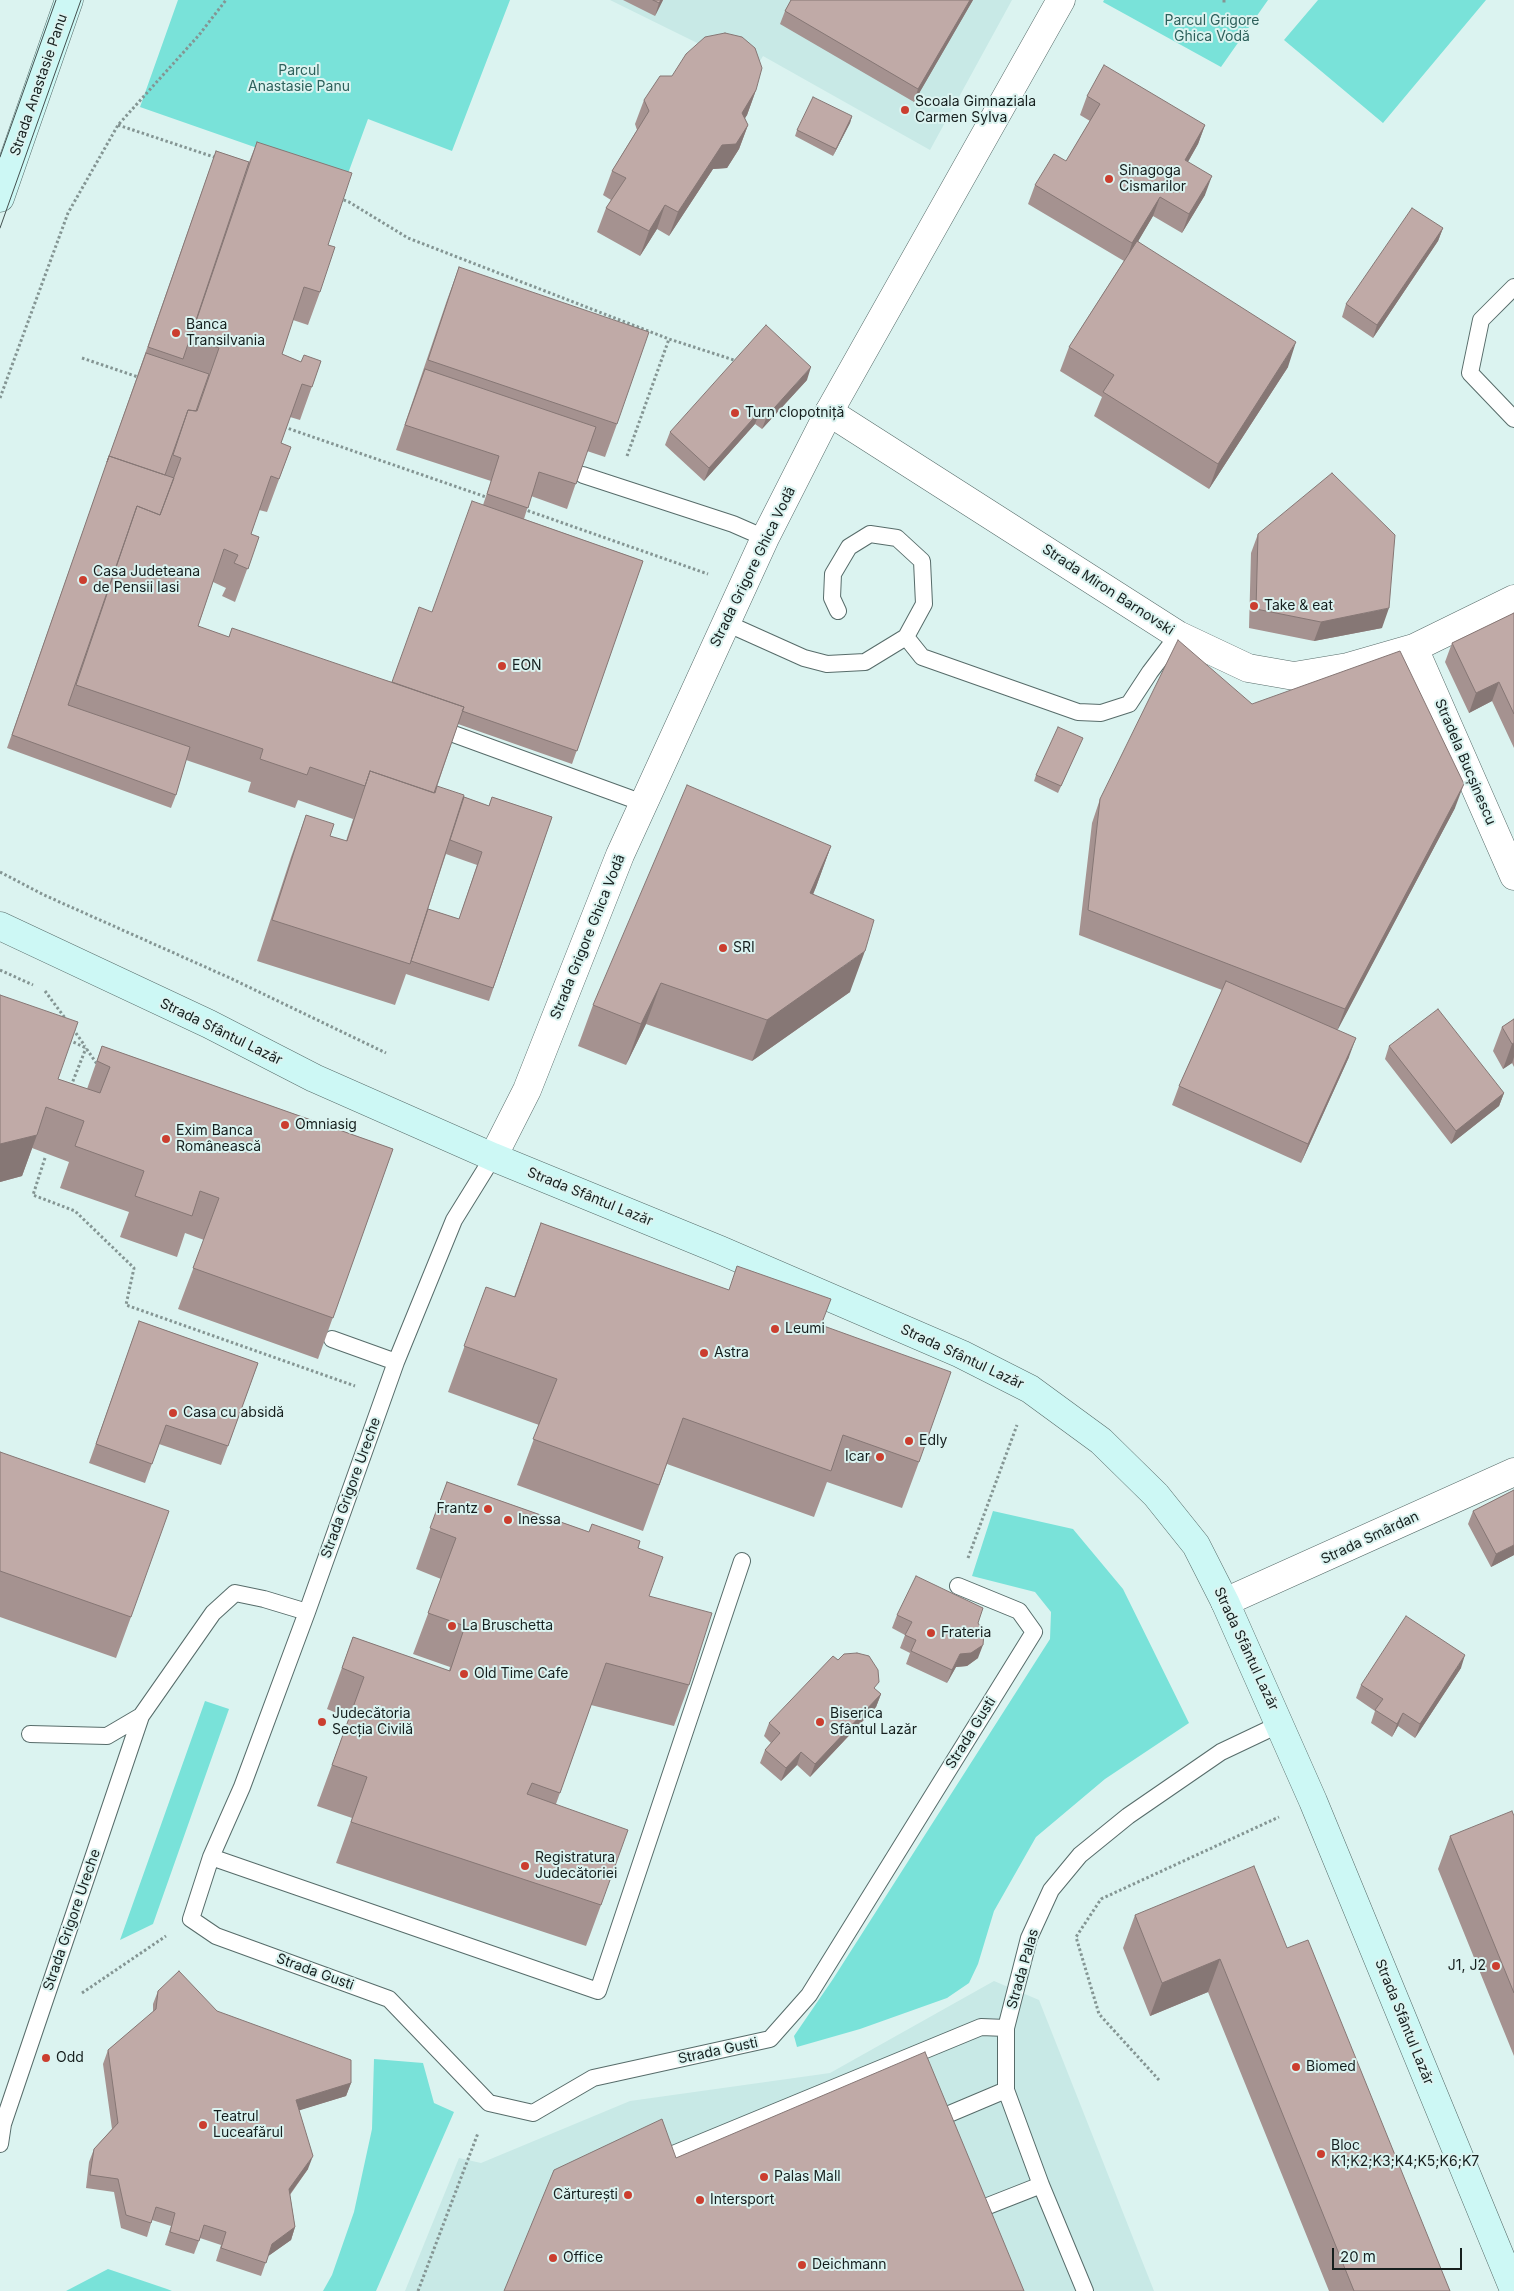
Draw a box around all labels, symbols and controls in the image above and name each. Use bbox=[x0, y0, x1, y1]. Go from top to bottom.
street label: Strada Anastasie Panu bbox=[7, 12, 71, 158]
park label: Parcul Grigore Ghica Vodă bbox=[1165, 13, 1259, 46]
park label: Parcul Anastasie Panu bbox=[248, 63, 350, 95]
place label: Scoala Gimnaziala Carmen Sylva bbox=[915, 94, 1036, 126]
marker: Scoala Gimnaziala Carmen Sylva bbox=[899, 104, 911, 116]
place label: Sinagoga Cismarilor bbox=[1119, 163, 1186, 196]
marker: Sinagoga Cismarilor bbox=[1103, 173, 1115, 185]
place label: Banca Transilvania bbox=[186, 317, 265, 350]
marker: Banca Transilvania bbox=[170, 327, 182, 339]
place label: Turn clopotniță bbox=[745, 405, 844, 421]
marker: Turn clopotniță bbox=[729, 407, 741, 419]
street label: Strada Grigore Ghica Vodă bbox=[707, 484, 799, 650]
street label: Strada Miron Barnovski bbox=[1039, 541, 1177, 639]
place label: Casa Judeteana de Pensii Iasi bbox=[93, 564, 200, 596]
marker: Casa Judeteana de Pensii Iasi bbox=[77, 574, 89, 586]
place label: Take & eat bbox=[1264, 598, 1333, 614]
marker: Take & eat bbox=[1248, 600, 1260, 612]
place label: EON bbox=[512, 658, 542, 674]
marker: EON bbox=[496, 660, 508, 672]
street label: Stradela Bucșinescu bbox=[1431, 697, 1499, 827]
street label: Strada Grigore Ghica Vodă bbox=[547, 852, 629, 1022]
place label: SRI bbox=[733, 940, 755, 956]
marker: SRI bbox=[717, 942, 729, 954]
street label: Strada Sfântul Lazăr bbox=[157, 995, 285, 1069]
place label: Omniasig bbox=[295, 1117, 357, 1133]
marker: Omniasig bbox=[279, 1119, 291, 1131]
place label: Exim Banca Românească bbox=[176, 1123, 261, 1156]
marker: Exim Banca Românească bbox=[160, 1133, 172, 1145]
street label: Strada Sfântul Lazăr bbox=[525, 1164, 655, 1230]
place label: Leumi bbox=[785, 1321, 825, 1337]
street label: Strada Sfântul Lazăr bbox=[898, 1321, 1026, 1393]
marker: Leumi bbox=[769, 1323, 781, 1335]
place label: Astra bbox=[714, 1345, 749, 1361]
marker: Astra bbox=[698, 1347, 710, 1359]
place label: Casa cu absidă bbox=[183, 1405, 284, 1421]
marker: Casa cu absidă bbox=[167, 1407, 179, 1419]
street label: Strada Grigore Ureche bbox=[318, 1415, 384, 1561]
place label: Edly bbox=[919, 1433, 947, 1449]
marker: Edly bbox=[903, 1435, 915, 1447]
place label: Icar bbox=[845, 1449, 870, 1465]
marker: Icar bbox=[874, 1451, 886, 1463]
place label: Frantz bbox=[436, 1501, 478, 1517]
marker: Frantz bbox=[482, 1503, 494, 1515]
street label: Strada Smârdan bbox=[1318, 1508, 1422, 1568]
place label: Inessa bbox=[518, 1512, 561, 1528]
marker: Inessa bbox=[502, 1514, 514, 1526]
street label: Strada Sfântul Lazăr bbox=[1210, 1585, 1282, 1713]
place label: La Bruschetta bbox=[462, 1618, 553, 1634]
marker: La Bruschetta bbox=[446, 1620, 458, 1632]
place label: Frateria bbox=[941, 1625, 991, 1641]
marker: Frateria bbox=[925, 1627, 937, 1639]
place label: Old Time Cafe bbox=[474, 1666, 568, 1682]
marker: Old Time Cafe bbox=[458, 1668, 470, 1680]
street label: Strada Gusti bbox=[942, 1694, 1000, 1772]
place label: Judecătoria Secția Civilă bbox=[332, 1706, 413, 1738]
place label: Biserica Sfântul Lazăr bbox=[830, 1706, 917, 1738]
marker: Judecătoria Secția Civilă bbox=[316, 1716, 328, 1728]
marker: Biserica Sfântul Lazăr bbox=[814, 1716, 826, 1728]
street label: Strada Grigore Ureche bbox=[40, 1847, 104, 1993]
place label: Registratura Judecătoriei bbox=[535, 1850, 617, 1882]
marker: Registratura Judecătoriei bbox=[519, 1860, 531, 1872]
street label: Strada Palas bbox=[1004, 1927, 1042, 2011]
street label: Strada Gusti bbox=[274, 1950, 356, 1994]
street label: Strada Sfântul Lazăr bbox=[1371, 1957, 1437, 2087]
place label: J1, J2 bbox=[1448, 1958, 1486, 1974]
marker: J1, J2 bbox=[1490, 1960, 1502, 1972]
street label: Strada Gusti bbox=[677, 2034, 759, 2068]
place label: Odd bbox=[56, 2050, 84, 2066]
marker: Odd bbox=[40, 2052, 52, 2064]
place label: Biomed bbox=[1306, 2059, 1356, 2075]
marker: Biomed bbox=[1290, 2061, 1302, 2073]
place label: Teatrul Luceafărul bbox=[213, 2109, 283, 2142]
marker: Teatrul Luceafărul bbox=[197, 2119, 209, 2131]
place label: Bloc K1;K2;K3;K4;K5;K6;K7 bbox=[1331, 2138, 1479, 2170]
marker: Bloc K1;K2;K3;K4;K5;K6;K7 bbox=[1315, 2148, 1327, 2160]
place label: Palas Mall bbox=[774, 2169, 841, 2185]
marker: Palas Mall bbox=[758, 2171, 770, 2183]
place label: Cărturești bbox=[553, 2187, 618, 2203]
marker: Cărturești bbox=[622, 2189, 634, 2201]
place label: Intersport bbox=[710, 2192, 774, 2208]
marker: Intersport bbox=[694, 2194, 706, 2206]
scale bar bbox=[1334, 2238, 1464, 2270]
text: 20 m bbox=[1340, 2247, 1376, 2266]
place label: Office bbox=[563, 2250, 603, 2266]
marker: Office bbox=[547, 2252, 559, 2264]
place label: Deichmann bbox=[812, 2257, 887, 2273]
marker: Deichmann bbox=[796, 2259, 808, 2271]

